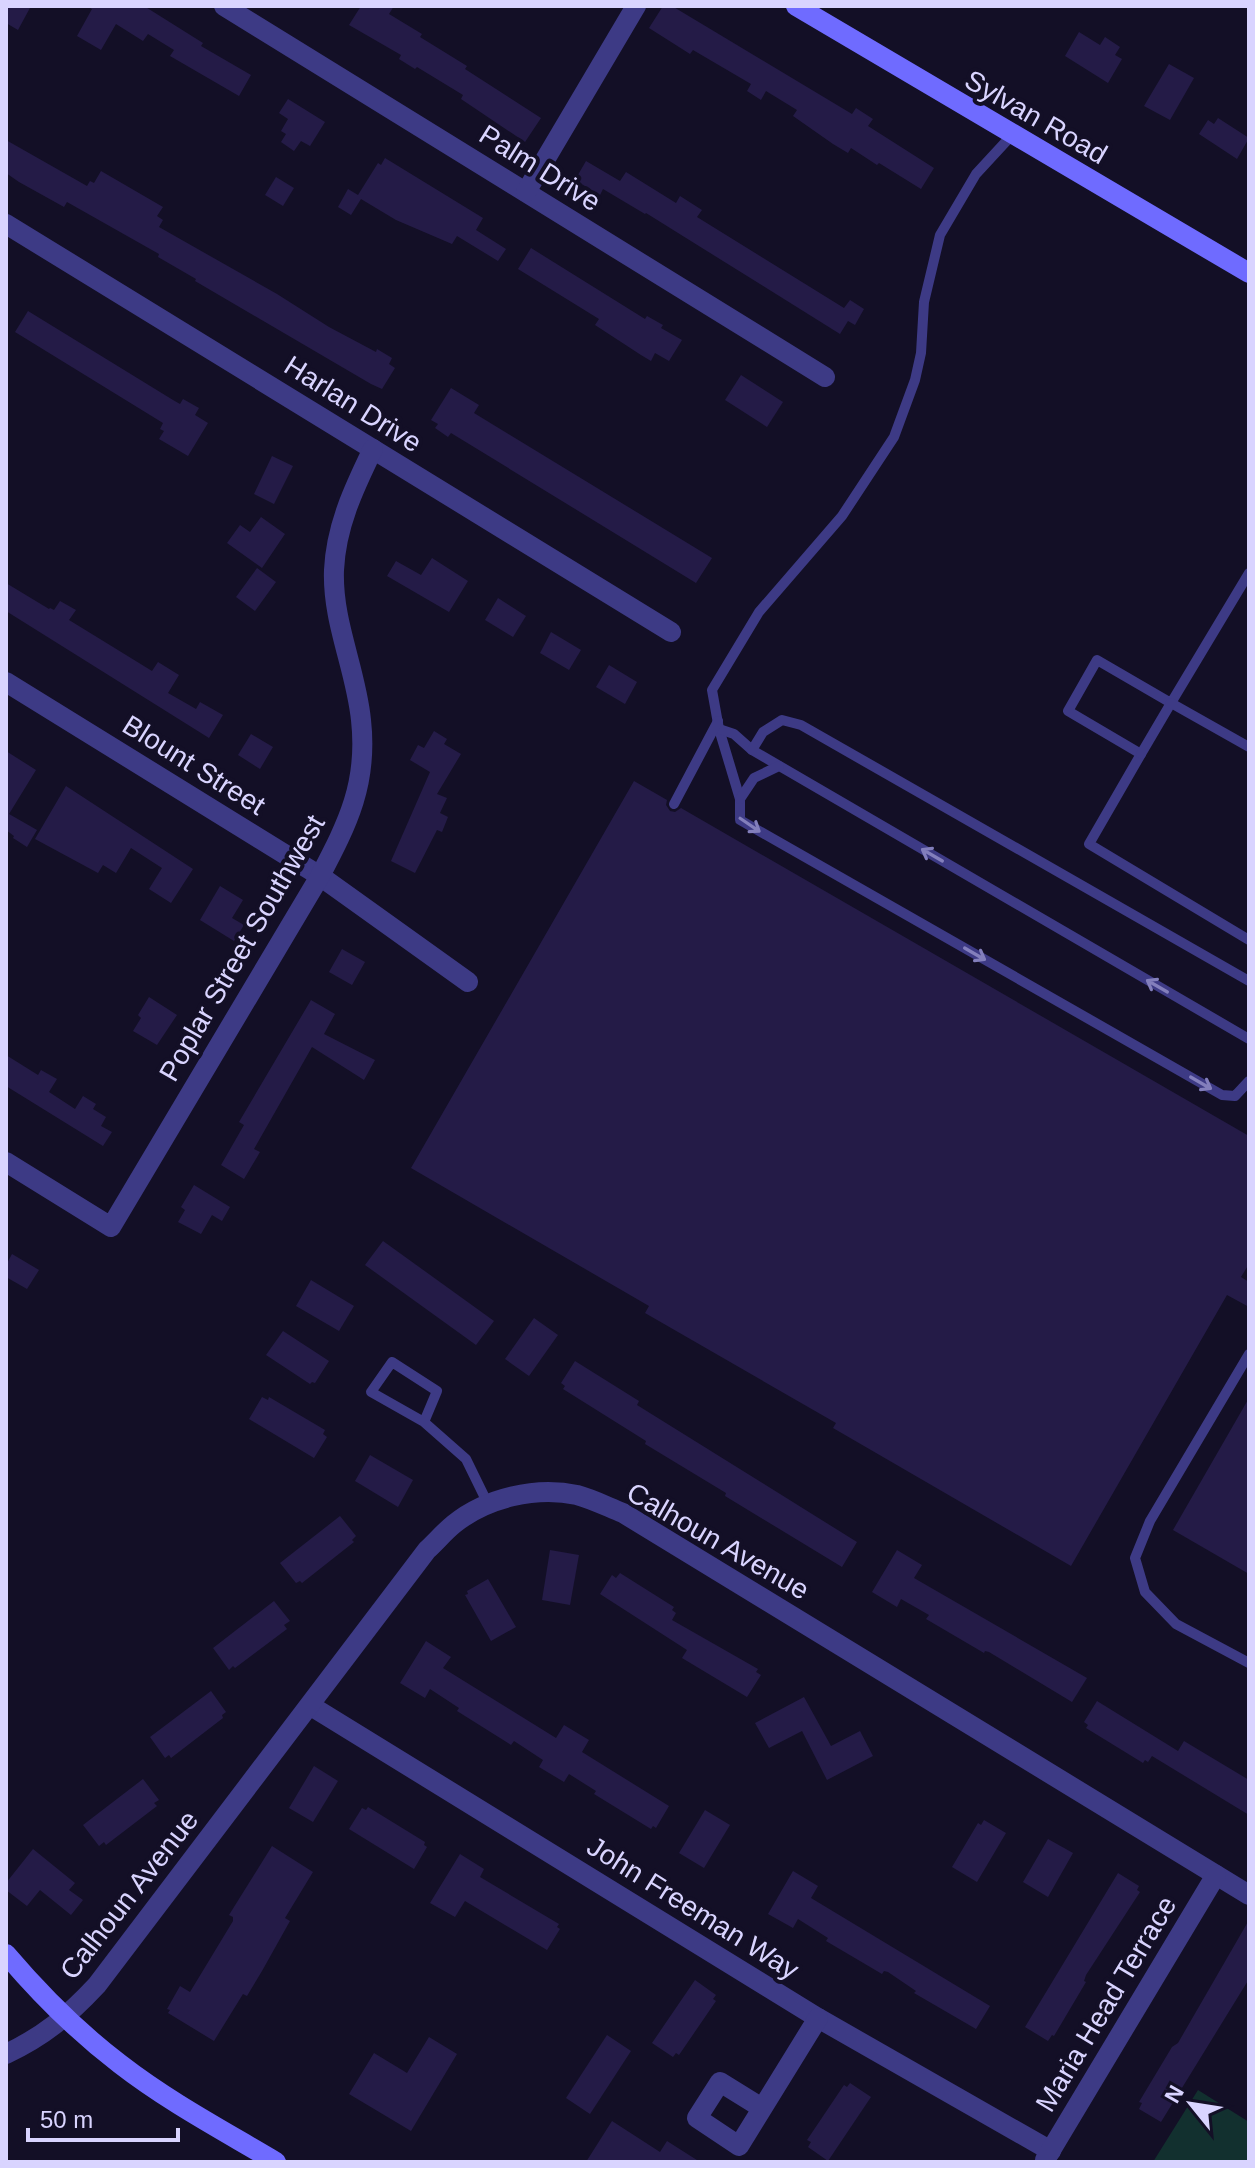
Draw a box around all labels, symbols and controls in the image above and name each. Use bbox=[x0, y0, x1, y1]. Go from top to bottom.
street label: Sylvan Road bbox=[960, 64, 1112, 170]
street label: Palm Drive bbox=[474, 119, 606, 217]
street label: Harlan Drive bbox=[279, 350, 427, 458]
street label: Blount Street bbox=[117, 709, 271, 821]
street label: Poplar Street Southwest bbox=[153, 809, 331, 1086]
one-way arrow bbox=[739, 817, 761, 833]
one-way arrow bbox=[921, 847, 945, 862]
one-way arrow bbox=[963, 947, 987, 962]
one-way arrow bbox=[1146, 978, 1169, 994]
one-way arrow bbox=[1189, 1076, 1213, 1091]
street label: Calhoun Avenue bbox=[621, 1476, 815, 1606]
street label: Calhoun Avenue bbox=[54, 1805, 204, 1985]
street label: John Freeman Way bbox=[582, 1830, 804, 1986]
street label: Maria Head Terrace bbox=[1030, 1891, 1182, 2117]
north arrow bbox=[1151, 2064, 1231, 2144]
text: N bbox=[1159, 2081, 1189, 2107]
scale bar bbox=[28, 2092, 178, 2142]
text: 50 m bbox=[40, 2106, 93, 2133]

